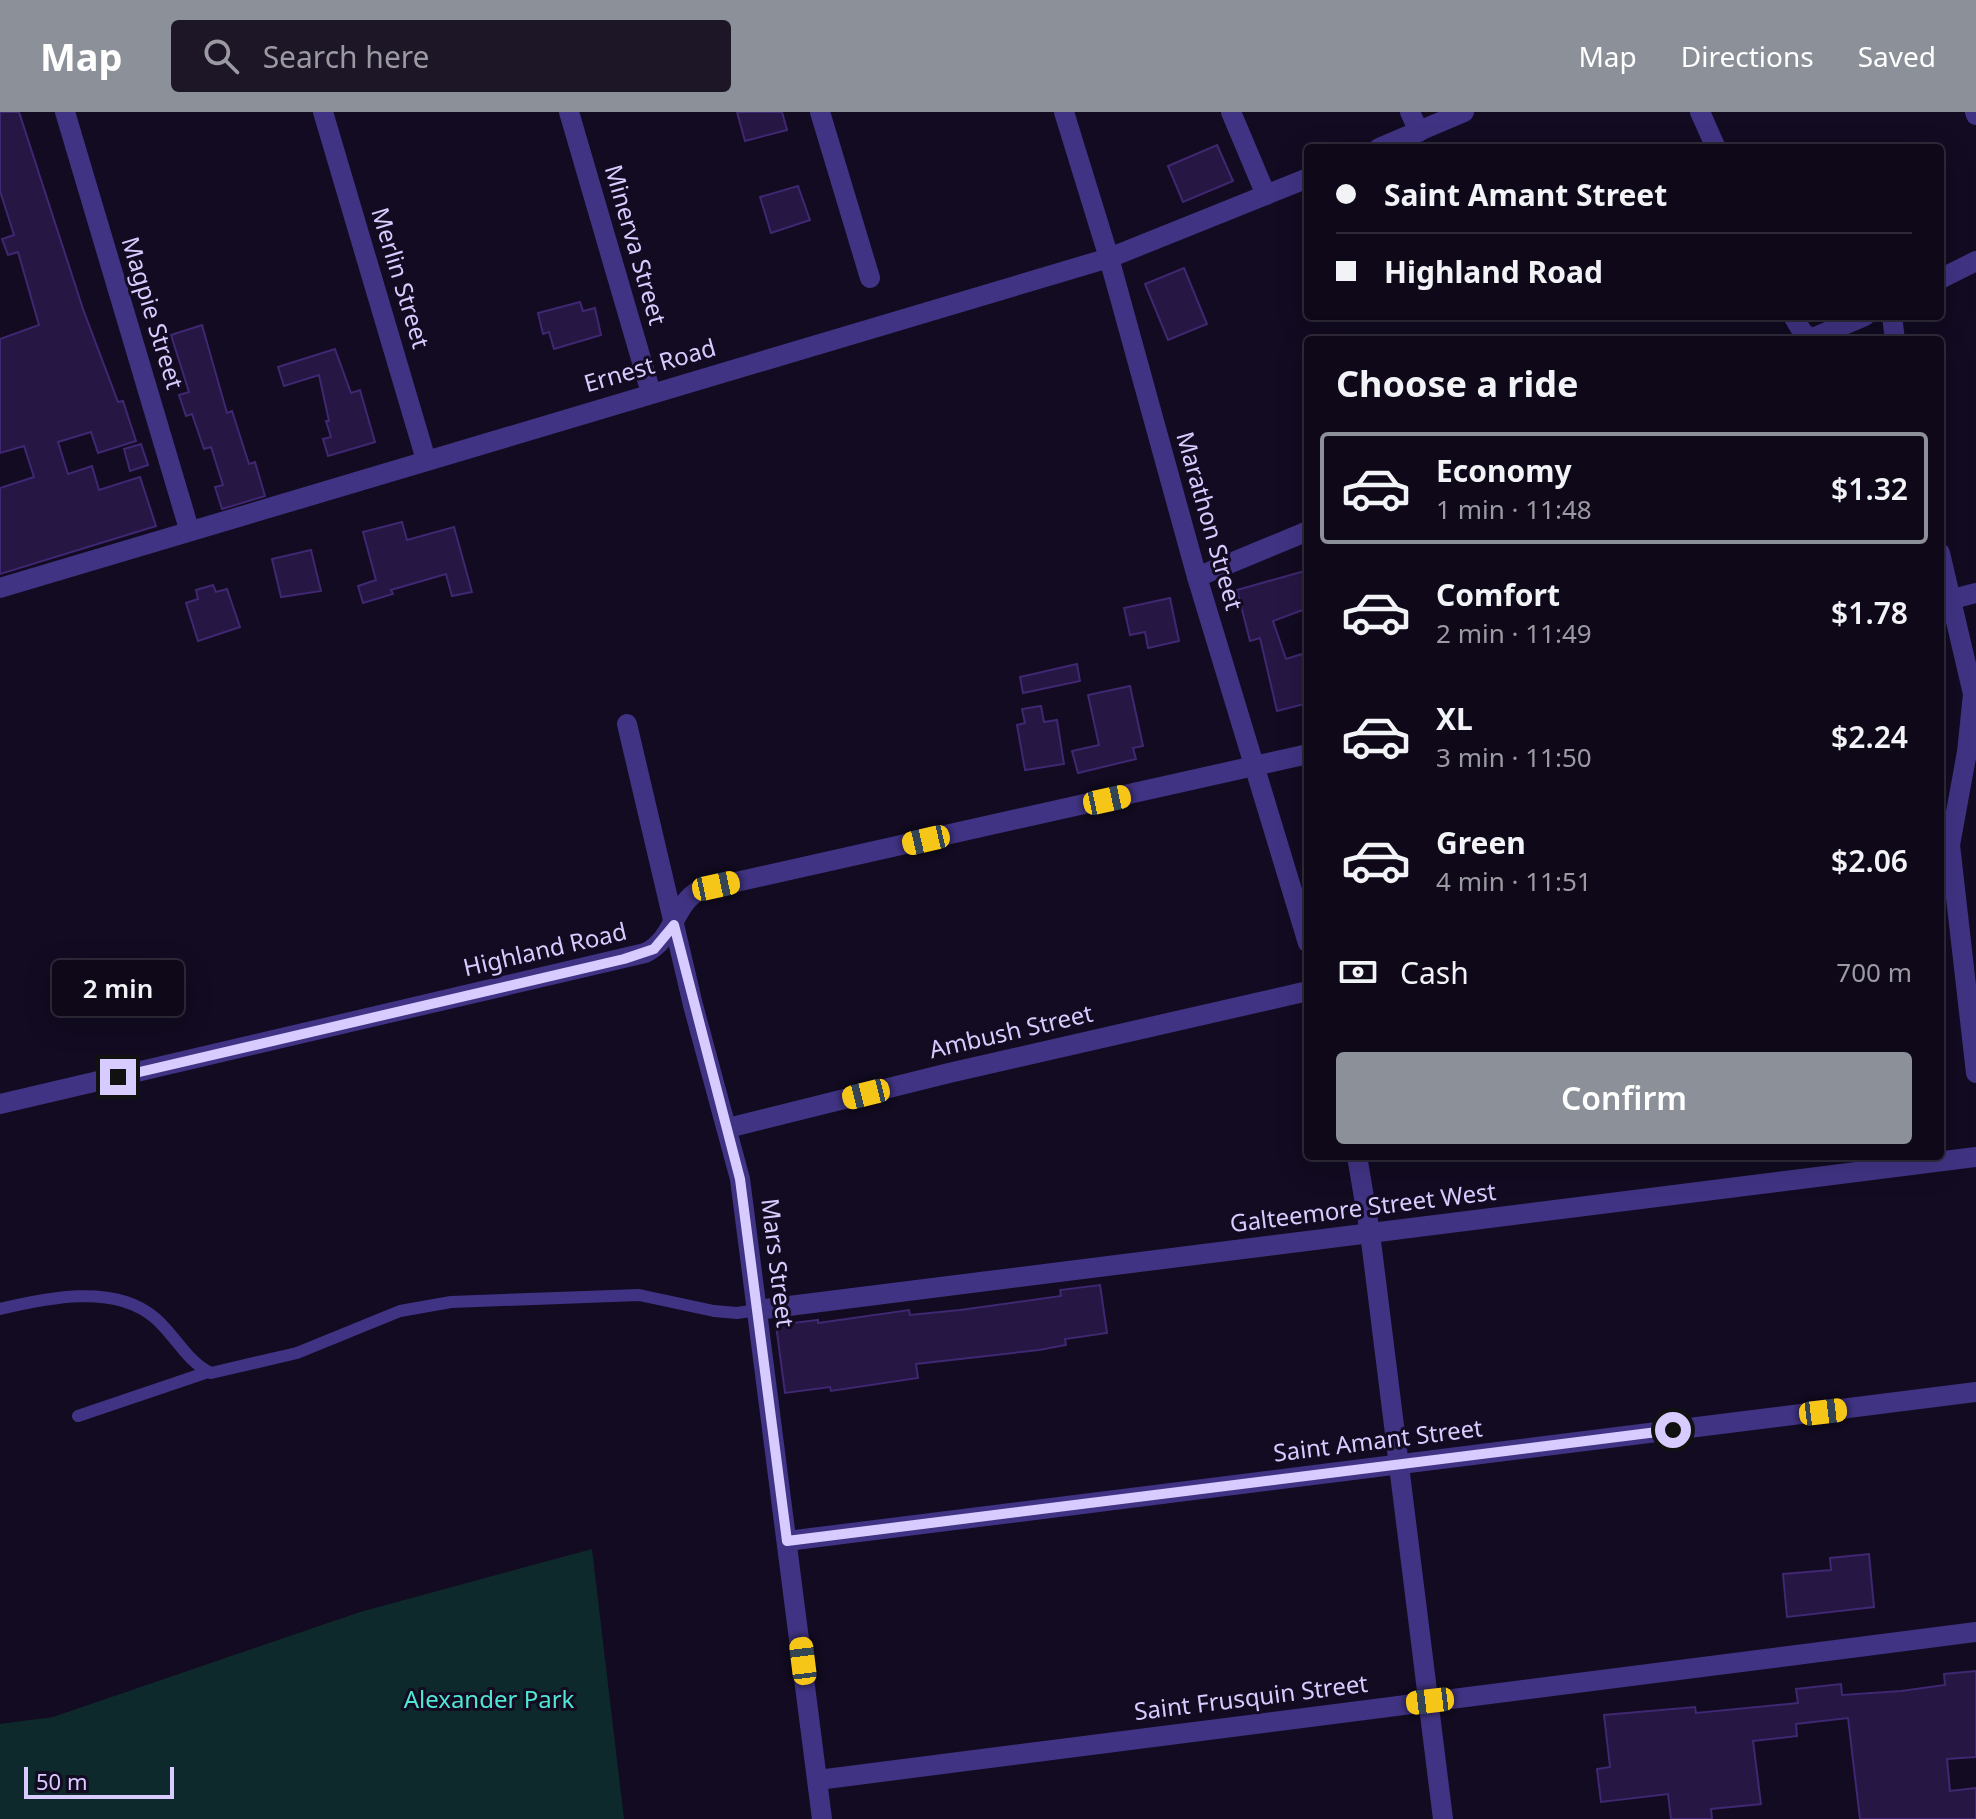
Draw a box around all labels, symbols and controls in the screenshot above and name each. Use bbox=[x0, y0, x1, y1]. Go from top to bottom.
search box bbox=[171, 20, 731, 92]
text: Map bbox=[40, 30, 123, 82]
icon: search bbox=[199, 34, 243, 78]
text: Search here bbox=[263, 36, 430, 77]
text: Map bbox=[1578, 37, 1637, 75]
text: Directions bbox=[1681, 37, 1814, 75]
text: Saved bbox=[1858, 37, 1936, 75]
street label: Minerva Street bbox=[598, 161, 675, 329]
text: Saint Amant Street bbox=[1384, 174, 1667, 215]
street label: Merlin Street bbox=[364, 203, 439, 352]
street label: Magpie Street bbox=[115, 232, 192, 393]
text: Highland Road bbox=[1384, 251, 1603, 292]
street label: Ernest Road bbox=[580, 330, 719, 399]
text: Choose a ride bbox=[1336, 359, 1578, 408]
street label: Marathon Street bbox=[1169, 427, 1252, 614]
text: Economy bbox=[1436, 450, 1572, 491]
icon: car bbox=[1340, 452, 1412, 524]
text: $1.32 bbox=[1831, 468, 1908, 509]
text: 1 min · 11:48 bbox=[1436, 491, 1592, 527]
text: Comfort bbox=[1436, 574, 1560, 615]
icon: car bbox=[1340, 576, 1412, 648]
text: $1.78 bbox=[1831, 592, 1908, 633]
text: 2 min · 11:49 bbox=[1436, 615, 1592, 651]
text: XL bbox=[1436, 698, 1473, 739]
icon: car bbox=[1340, 700, 1412, 772]
text: $2.24 bbox=[1831, 716, 1908, 757]
text: 3 min · 11:50 bbox=[1436, 739, 1592, 775]
car bbox=[1081, 783, 1133, 817]
text: Green bbox=[1436, 822, 1526, 863]
car bbox=[900, 823, 952, 857]
icon: car bbox=[1340, 824, 1412, 896]
text: $2.06 bbox=[1831, 840, 1908, 881]
text: 4 min · 11:51 bbox=[1436, 863, 1592, 899]
car bbox=[690, 869, 742, 903]
street label: Highland Road bbox=[460, 914, 630, 983]
icon: cash bbox=[1336, 950, 1380, 994]
text: Cash bbox=[1400, 952, 1469, 993]
text: 700 m bbox=[1836, 954, 1912, 990]
callout: 2 min bbox=[52, 961, 184, 1017]
text: 2 min bbox=[83, 970, 153, 1006]
street label: Ambush Street bbox=[926, 996, 1096, 1065]
button: Confirm bbox=[1336, 1052, 1912, 1144]
route end bbox=[100, 1059, 136, 1095]
car bbox=[840, 1077, 892, 1111]
street label: Galteemore Street West bbox=[1228, 1174, 1498, 1239]
street label: Mars Street bbox=[754, 1196, 803, 1330]
car bbox=[1798, 1397, 1848, 1427]
street label: Saint Amant Street bbox=[1271, 1410, 1485, 1469]
route start bbox=[1655, 1412, 1691, 1448]
car bbox=[788, 1636, 818, 1686]
street label: Saint Frusquin Street bbox=[1132, 1666, 1370, 1727]
park label: Alexander Park bbox=[404, 1682, 575, 1715]
car bbox=[1405, 1686, 1455, 1716]
scale bar bbox=[24, 1763, 174, 1799]
text: 50 m bbox=[36, 1766, 87, 1796]

